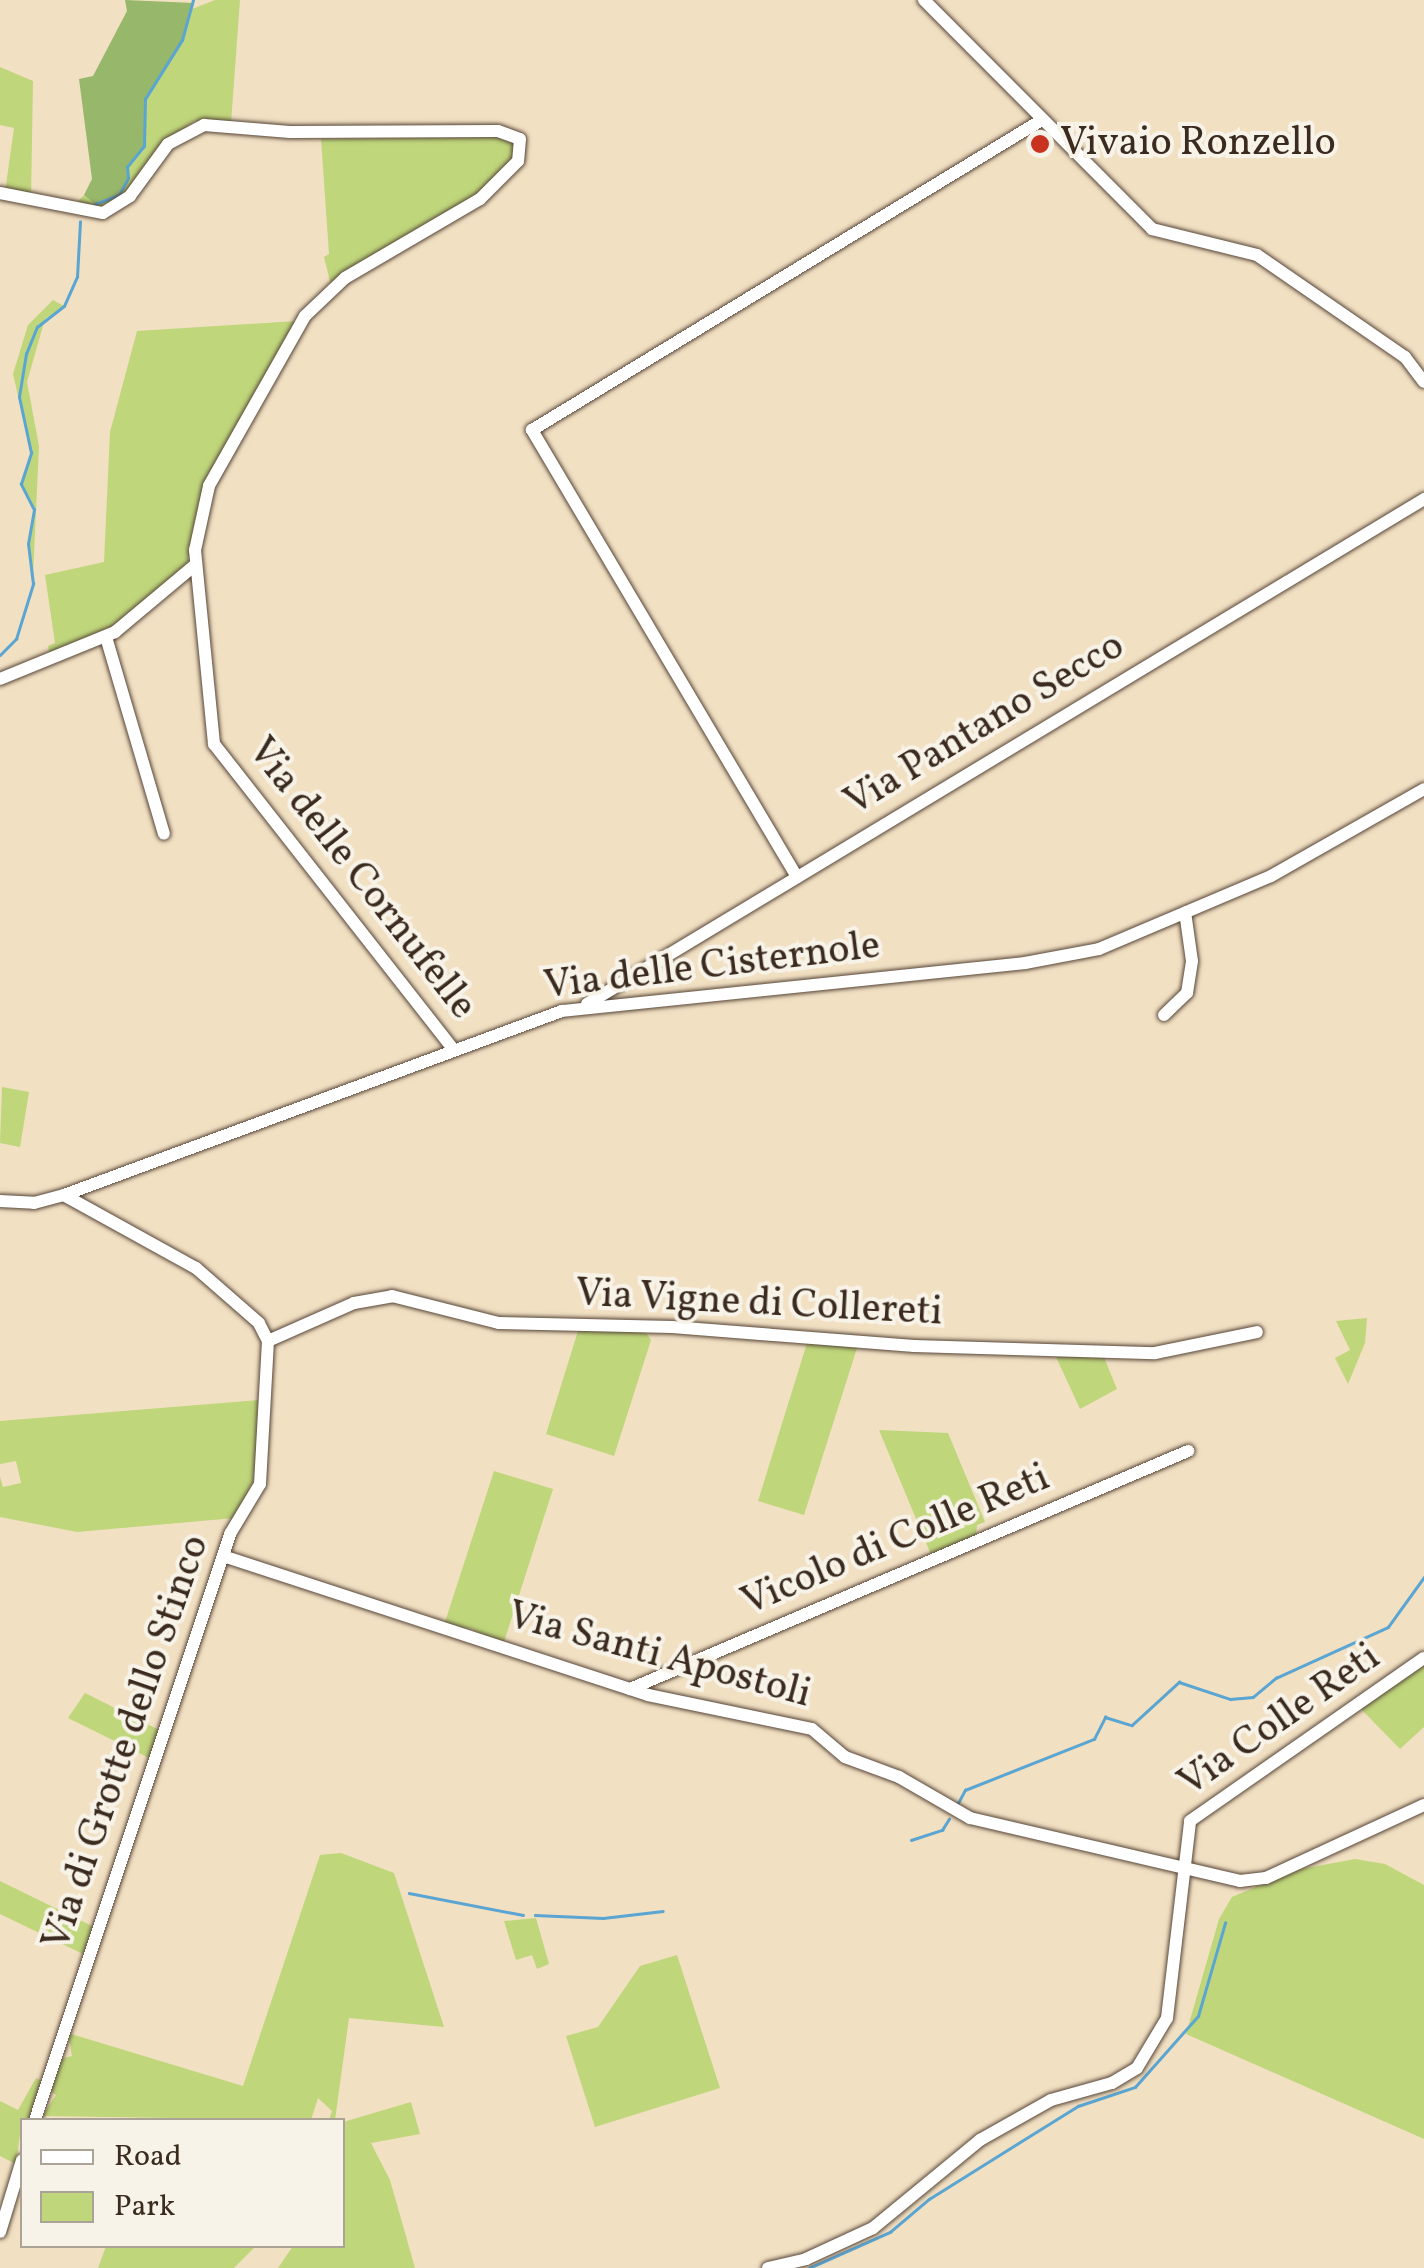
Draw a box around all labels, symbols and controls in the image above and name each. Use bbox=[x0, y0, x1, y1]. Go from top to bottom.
place label: Vivaio Ronzello bbox=[1060, 120, 1336, 168]
marker: Vivaio Ronzello bbox=[1029, 133, 1051, 155]
street label: Via Pantano Secco bbox=[837, 623, 1133, 827]
street label: Via delle Cornufelle bbox=[236, 729, 486, 1029]
street label: Via delle Cisternole bbox=[541, 923, 883, 1011]
street label: Via Vigne di Collereti bbox=[574, 1270, 944, 1338]
street label: Vicolo di Colle Reti bbox=[735, 1455, 1057, 1627]
street label: Via di Grotte dello Stinco bbox=[33, 1529, 221, 1957]
street label: Via Santi Apostoli bbox=[502, 1592, 816, 1720]
street label: Via Colle Reti bbox=[1170, 1634, 1390, 1808]
legend bbox=[20, 2118, 345, 2248]
text: Road bbox=[114, 2136, 182, 2178]
text: Park bbox=[114, 2186, 175, 2228]

